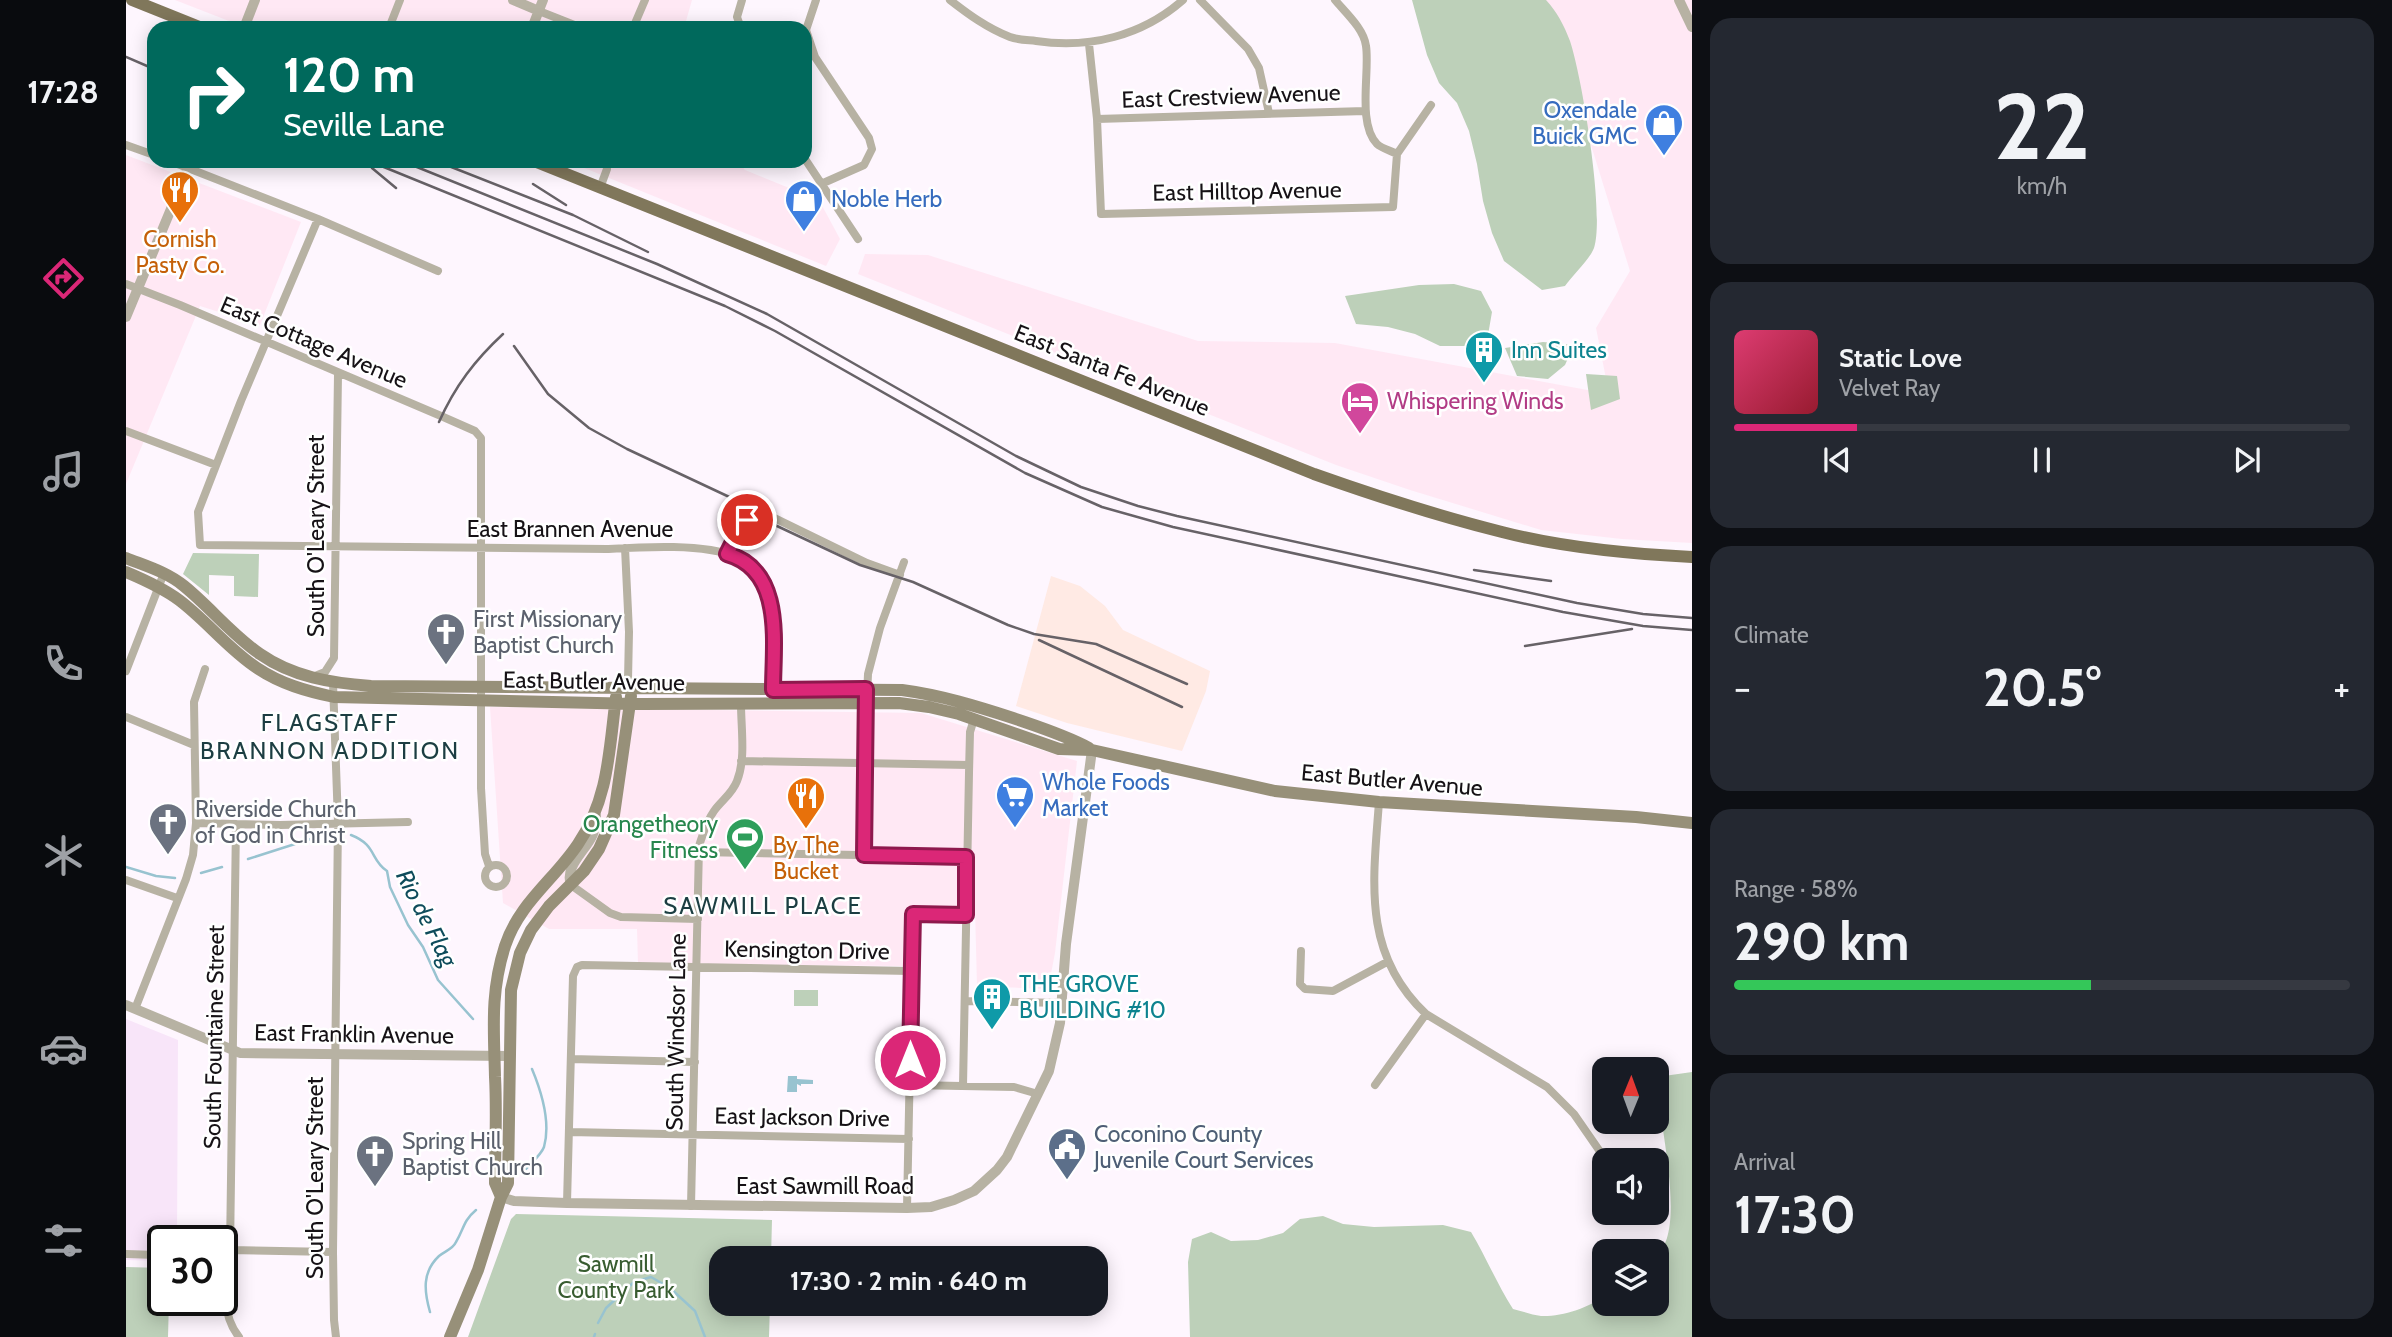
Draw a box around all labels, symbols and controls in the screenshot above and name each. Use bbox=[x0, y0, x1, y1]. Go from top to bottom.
text: 120 m bbox=[283, 45, 415, 104]
icon: right bbox=[168, 49, 259, 140]
text: 22 bbox=[1994, 71, 2090, 182]
text: 17:28 bbox=[27, 72, 99, 111]
street label: East Crestview Avenue bbox=[1121, 78, 1341, 114]
place label: Oxendale Buick GMC bbox=[1532, 96, 1637, 150]
shop icon: Oxendale Buick GMC bbox=[1643, 102, 1685, 157]
text: Seville Lane bbox=[283, 105, 445, 144]
restaurant icon: Cornish Pasty Co. bbox=[159, 169, 201, 224]
text: km/h bbox=[2017, 172, 2067, 200]
street label: East Hilltop Avenue bbox=[1152, 175, 1342, 207]
shop icon: Noble Herb bbox=[783, 178, 825, 233]
place label: Noble Herb bbox=[831, 185, 943, 213]
place label: Cornish Pasty Co. bbox=[135, 225, 225, 279]
icon: directions bbox=[39, 254, 88, 303]
street label: East Cottage Avenue bbox=[216, 290, 412, 394]
street label: East Santa Fe Avenue bbox=[1010, 318, 1214, 422]
building icon: Inn Suites bbox=[1463, 329, 1505, 384]
place label: Inn Suites bbox=[1511, 336, 1607, 364]
text: Static Love bbox=[1839, 342, 1962, 374]
text: Velvet Ray bbox=[1839, 374, 1940, 402]
hotel icon: Whispering Winds bbox=[1339, 380, 1381, 435]
place label: Whispering Winds bbox=[1387, 387, 1564, 415]
street label: South O'Leary Street bbox=[302, 435, 330, 637]
icon: previous bbox=[1818, 441, 1856, 479]
icon: pause bbox=[2023, 441, 2061, 479]
icon: next bbox=[2228, 441, 2266, 479]
icon: music bbox=[39, 447, 88, 496]
pin bbox=[717, 490, 777, 550]
icon: arrive bbox=[728, 501, 766, 539]
street label: East Brannen Avenue bbox=[467, 515, 673, 543]
place label: First Missionary Baptist Church bbox=[473, 605, 623, 659]
church icon: First Missionary Baptist Church bbox=[425, 611, 467, 666]
text: Climate bbox=[1734, 621, 1809, 649]
icon: phone bbox=[39, 639, 88, 688]
text: 20.5° bbox=[1983, 656, 2101, 719]
text: − bbox=[1734, 664, 1751, 711]
text: + bbox=[2333, 664, 2350, 711]
street label: East Butler Avenue bbox=[503, 665, 686, 697]
district label: FLAGSTAFF BRANNON ADDITION bbox=[200, 708, 460, 765]
street label: East Butler Avenue bbox=[1300, 758, 1484, 802]
place label: Whole Foods Market bbox=[1042, 768, 1170, 822]
supermarket icon: Whole Foods Market bbox=[994, 774, 1036, 829]
restaurant icon: By The Bucket bbox=[785, 775, 827, 830]
place label: Riverside Church of God in Christ bbox=[195, 795, 356, 849]
church icon: Riverside Church of God in Christ bbox=[147, 801, 189, 856]
place label: Orangetheory Fitness bbox=[583, 810, 718, 864]
sports icon: Orangetheory Fitness bbox=[724, 816, 766, 871]
icon: climate bbox=[39, 831, 88, 880]
place label: By The Bucket bbox=[773, 831, 839, 885]
water label: Rio de Flag bbox=[390, 864, 464, 972]
text: Range · 58% bbox=[1734, 875, 1858, 903]
district label: SAWMILL PLACE bbox=[663, 891, 863, 920]
text: 290 km bbox=[1734, 910, 1910, 973]
street label: South Fountaine Street bbox=[198, 924, 230, 1149]
street label: South Windsor Lane bbox=[660, 933, 692, 1131]
street label: Kensington Drive bbox=[724, 935, 890, 965]
place label: THE GROVE BUILDING #10 bbox=[1019, 970, 1166, 1024]
building icon: THE GROVE BUILDING #10 bbox=[971, 976, 1013, 1031]
street label: East Franklin Avenue bbox=[254, 1018, 454, 1050]
position arrow bbox=[873, 1023, 947, 1097]
icon: car bbox=[39, 1024, 88, 1073]
north arrow bbox=[1592, 1057, 1670, 1134]
map controls bbox=[1592, 1057, 1669, 1316]
street label: South O'Leary Street bbox=[301, 1077, 329, 1279]
street label: East Jackson Drive bbox=[714, 1101, 890, 1133]
place label: Coconino County Juvenile Court Services bbox=[1093, 1120, 1314, 1174]
public building icon: Coconino County Juvenile Court Services bbox=[1046, 1126, 1088, 1181]
place label: Spring Hill Baptist Church bbox=[402, 1127, 543, 1181]
church icon: Spring Hill Baptist Church bbox=[354, 1133, 396, 1188]
button: sound bbox=[1592, 1148, 1669, 1225]
text: Arrival bbox=[1734, 1148, 1795, 1176]
street label: East Sawmill Road bbox=[736, 1172, 914, 1200]
text: 17:30 bbox=[1734, 1183, 1856, 1246]
icon: filters bbox=[39, 1216, 88, 1265]
speed limit sign: 30 bbox=[147, 1225, 238, 1316]
button: layers bbox=[1592, 1239, 1669, 1316]
park label: Sawmill County Park bbox=[557, 1250, 675, 1304]
text: 17:30 · 2 min · 640 m bbox=[790, 1265, 1027, 1297]

